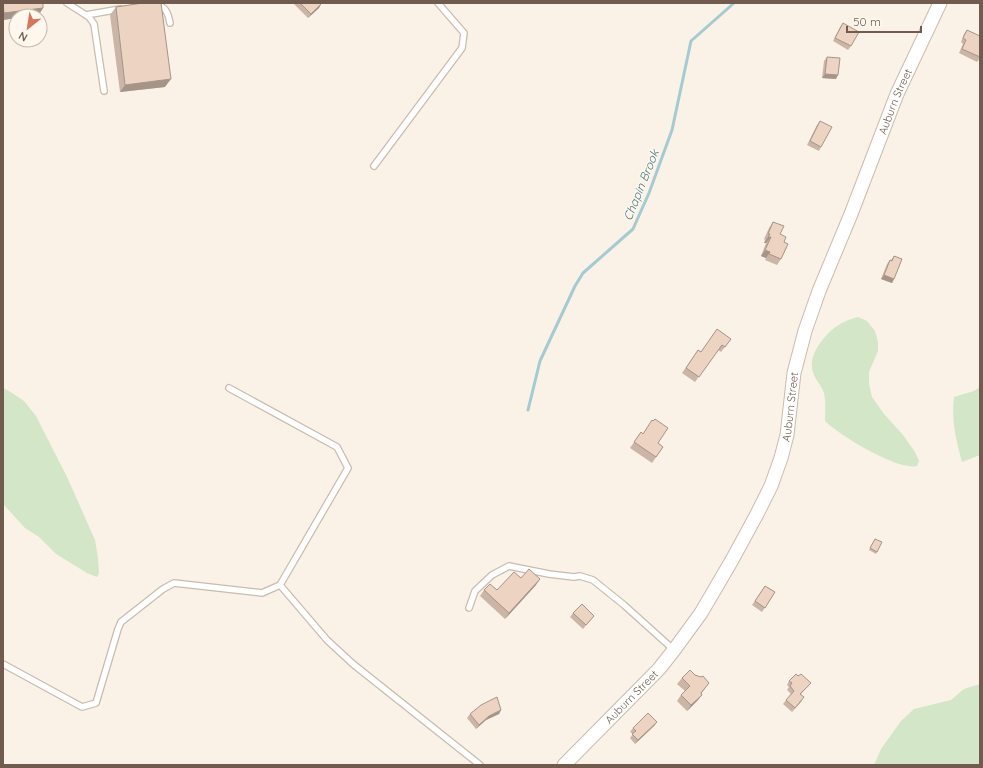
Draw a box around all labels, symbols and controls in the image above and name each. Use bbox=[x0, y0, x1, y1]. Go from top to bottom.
north arrow bbox=[8, 8, 48, 48]
scale bar bbox=[847, 8, 921, 34]
text: 50 m bbox=[853, 14, 881, 29]
text: N bbox=[16, 29, 30, 45]
street label: Auburn Street bbox=[875, 66, 915, 136]
water label: Chapin Brook bbox=[620, 146, 663, 223]
street label: Auburn Street bbox=[779, 371, 801, 443]
street label: Auburn Street bbox=[602, 667, 661, 727]

